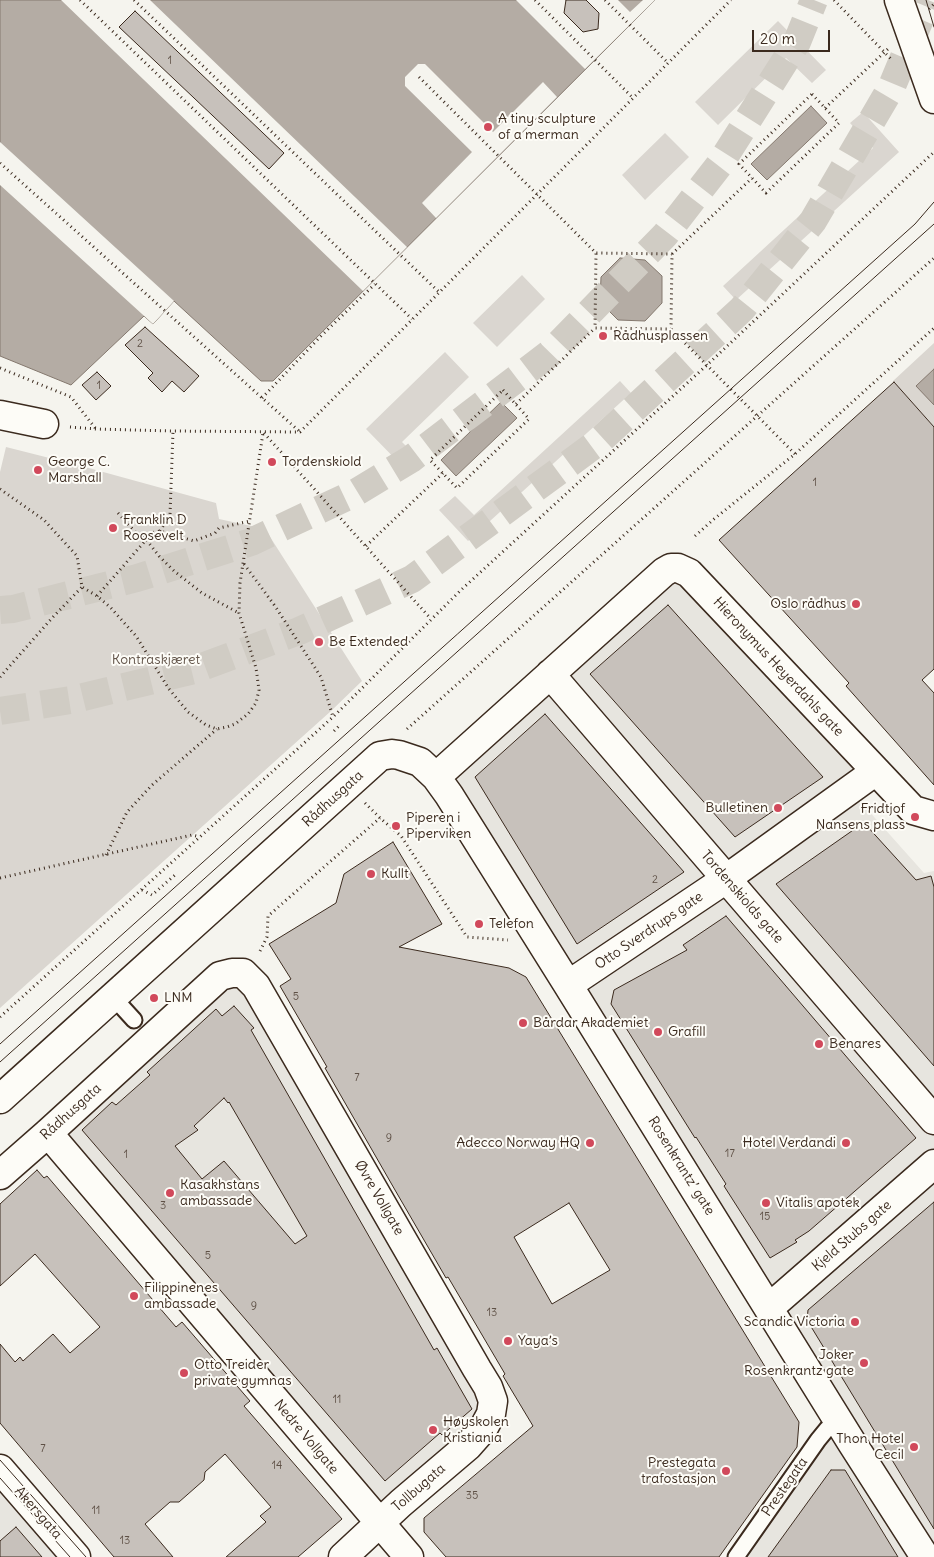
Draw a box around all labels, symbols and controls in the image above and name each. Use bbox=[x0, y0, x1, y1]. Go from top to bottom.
scale bar bbox=[754, 20, 832, 52]
text: 20 m bbox=[760, 29, 795, 48]
house number: 1 bbox=[168, 54, 172, 68]
place label: A tiny sculpture of a merman bbox=[498, 111, 596, 144]
marker: A tiny sculpture of a merman bbox=[482, 121, 494, 133]
place label: Rådhusplassen bbox=[613, 328, 708, 344]
marker: Rådhusplassen bbox=[597, 330, 609, 342]
house number: 2 bbox=[137, 337, 143, 351]
house number: 1 bbox=[97, 379, 101, 393]
place label: George C. Marshall bbox=[48, 454, 110, 487]
place label: Tordenskiold bbox=[282, 454, 362, 470]
marker: Tordenskiold bbox=[266, 456, 278, 468]
marker: George C. Marshall bbox=[32, 464, 44, 476]
house number: 1 bbox=[813, 476, 817, 490]
place label: Franklin D Roosevelt bbox=[123, 512, 187, 544]
marker: Franklin D Roosevelt bbox=[107, 522, 119, 534]
street label: Hieronymus Heyerdahls gate bbox=[709, 594, 847, 740]
place label: Oslo rådhus bbox=[770, 596, 846, 612]
marker: Oslo rådhus bbox=[850, 598, 862, 610]
place label: Be Extended bbox=[329, 634, 408, 650]
marker: Be Extended bbox=[313, 636, 325, 648]
park label: Kontraskjæret bbox=[112, 652, 200, 668]
street label: Rådhusgata bbox=[299, 767, 367, 831]
place label: Bulletinen bbox=[705, 800, 768, 816]
place label: Fridtjof Nansens plass bbox=[816, 801, 905, 834]
marker: Bulletinen bbox=[772, 802, 784, 814]
place label: Piperen i Piperviken bbox=[406, 810, 471, 842]
marker: Fridtjof Nansens plass bbox=[909, 811, 921, 823]
marker: Piperen i Piperviken bbox=[390, 820, 402, 832]
street label: Tordenskiolds gate bbox=[697, 847, 787, 947]
place label: Kullt bbox=[381, 866, 409, 882]
marker: Kullt bbox=[365, 868, 377, 880]
house number: 2 bbox=[652, 873, 658, 887]
street label: Otto Sverdrups gate bbox=[592, 889, 706, 973]
place label: Telefon bbox=[489, 916, 534, 932]
marker: Telefon bbox=[473, 918, 485, 930]
place label: LNM bbox=[164, 990, 193, 1006]
house number: 5 bbox=[293, 990, 299, 1004]
marker: LNM bbox=[148, 992, 160, 1004]
place label: Bårdar Akademiet bbox=[533, 1015, 648, 1031]
marker: Bårdar Akademiet bbox=[517, 1017, 529, 1029]
place label: Grafill bbox=[668, 1024, 706, 1040]
marker: Grafill bbox=[652, 1026, 664, 1038]
place label: Benares bbox=[829, 1036, 881, 1052]
marker: Benares bbox=[813, 1038, 825, 1050]
house number: 7 bbox=[354, 1071, 360, 1085]
street label: Rådhusgata bbox=[37, 1080, 105, 1144]
street label: Rosenkrantz’ gate bbox=[644, 1114, 718, 1218]
house number: 9 bbox=[386, 1132, 392, 1146]
place label: Adecco Norway HQ bbox=[456, 1135, 580, 1151]
place label: Hotel Verdandi bbox=[743, 1135, 836, 1151]
marker: Adecco Norway HQ bbox=[584, 1137, 596, 1149]
marker: Hotel Verdandi bbox=[840, 1137, 852, 1149]
house number: 17 bbox=[725, 1147, 735, 1161]
house number: 1 bbox=[124, 1148, 128, 1162]
street label: Øvre Vollgate bbox=[351, 1158, 407, 1238]
place label: Kasakhstans ambassade bbox=[180, 1177, 260, 1210]
marker: Kasakhstans ambassade bbox=[164, 1187, 176, 1199]
place label: Vitalis apotek bbox=[776, 1195, 860, 1211]
marker: Vitalis apotek bbox=[760, 1197, 772, 1209]
street label: Kjeld Stubs gate bbox=[809, 1197, 895, 1275]
house number: 3 bbox=[160, 1199, 166, 1213]
house number: 15 bbox=[760, 1210, 770, 1224]
house number: 5 bbox=[205, 1249, 211, 1263]
place label: Filippinenes ambassade bbox=[144, 1280, 218, 1312]
marker: Filippinenes ambassade bbox=[128, 1290, 140, 1302]
house number: 9 bbox=[251, 1300, 257, 1314]
house number: 13 bbox=[487, 1306, 497, 1320]
place label: Scandic Victoria bbox=[744, 1314, 845, 1330]
marker: Scandic Victoria bbox=[849, 1316, 861, 1328]
place label: Yaya’s bbox=[518, 1333, 558, 1349]
marker: Yaya’s bbox=[502, 1335, 514, 1347]
place label: Joker Rosenkrantz gate bbox=[744, 1347, 854, 1380]
place label: Otto Treider private gymnas bbox=[194, 1357, 291, 1390]
marker: Joker Rosenkrantz gate bbox=[858, 1357, 870, 1369]
marker: Otto Treider private gymnas bbox=[178, 1367, 190, 1379]
house number: 11 bbox=[333, 1393, 341, 1407]
street label: Nedre Vollgate bbox=[270, 1396, 342, 1478]
place label: Høyskolen Kristiania bbox=[443, 1414, 509, 1446]
marker: Høyskolen Kristiania bbox=[427, 1424, 439, 1436]
place label: Thon Hotel Cecil bbox=[836, 1431, 904, 1464]
marker: Thon Hotel Cecil bbox=[908, 1441, 920, 1453]
house number: 7 bbox=[40, 1442, 46, 1456]
street label: Prestegata bbox=[759, 1454, 811, 1520]
place label: Prestegata trafostasjon bbox=[641, 1455, 716, 1488]
house number: 14 bbox=[272, 1459, 282, 1473]
street label: Tollbugata bbox=[389, 1460, 449, 1516]
marker: Prestegata trafostasjon bbox=[720, 1465, 732, 1477]
street label: Akersgata bbox=[11, 1483, 65, 1543]
house number: 35 bbox=[466, 1489, 478, 1503]
house number: 11 bbox=[92, 1504, 100, 1518]
house number: 13 bbox=[120, 1534, 130, 1548]

